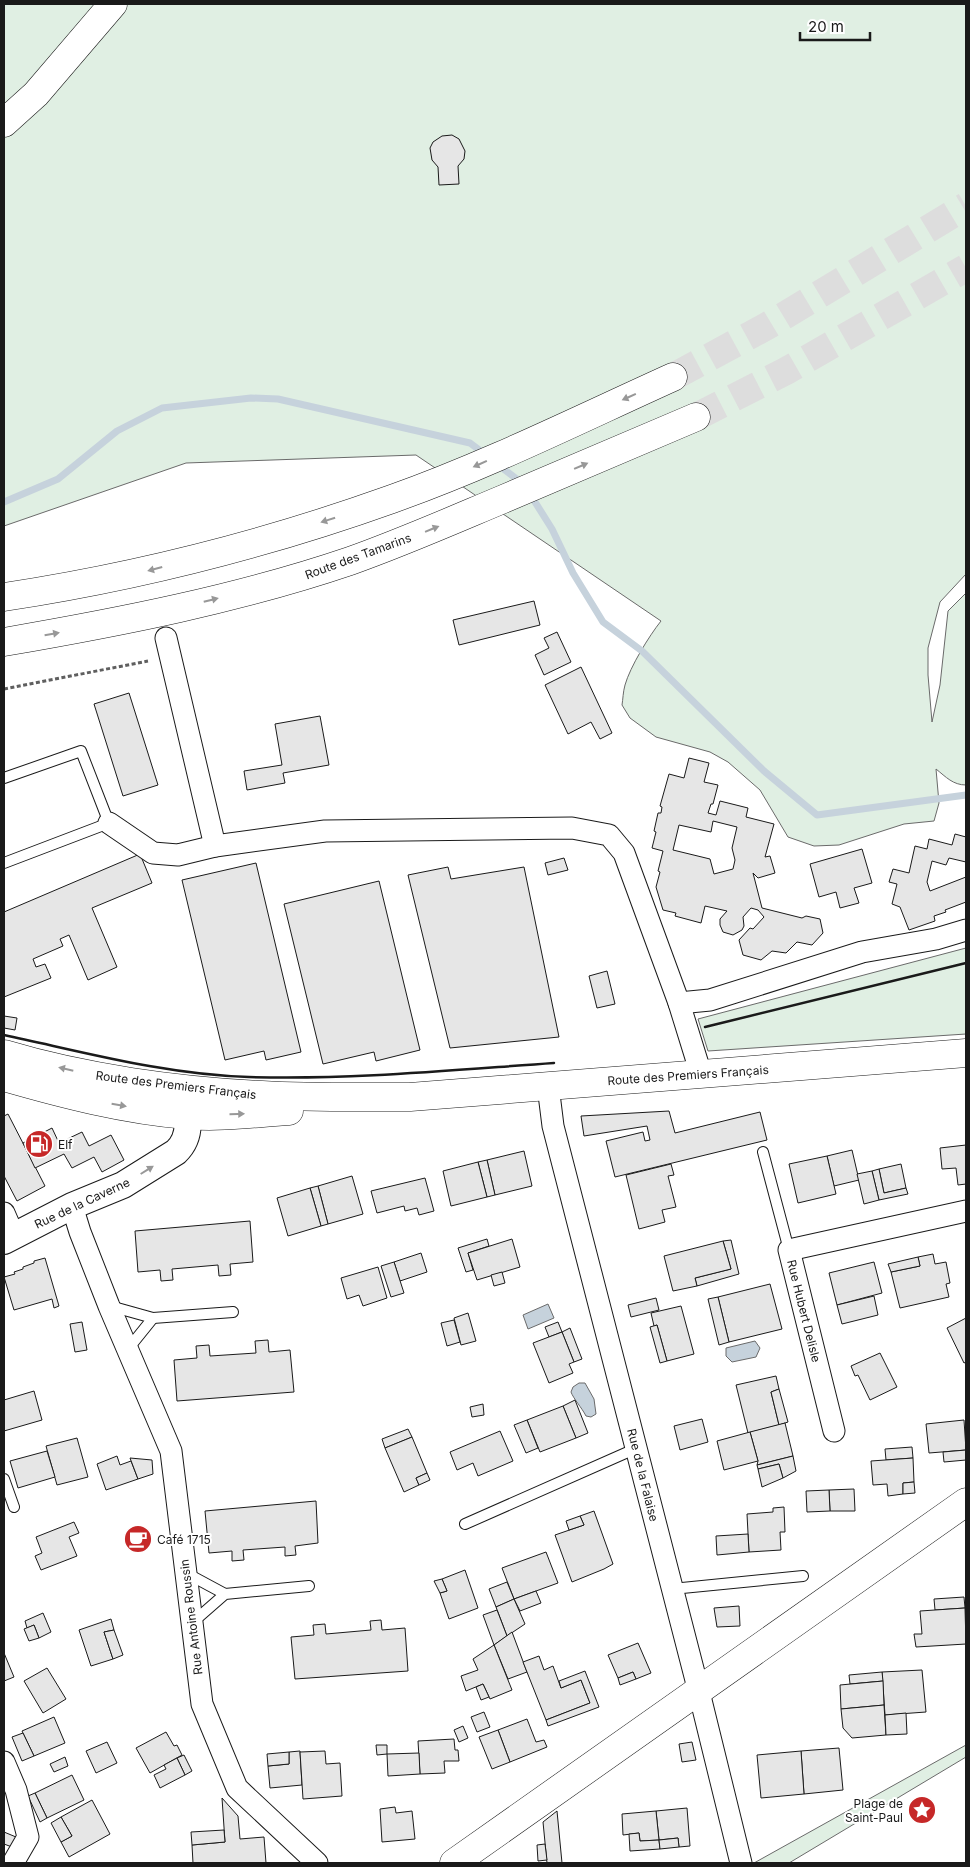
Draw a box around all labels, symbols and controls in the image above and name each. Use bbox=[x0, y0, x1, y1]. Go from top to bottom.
scale bar bbox=[800, 10, 870, 42]
text: 20 m bbox=[808, 17, 844, 36]
one-way arrow bbox=[622, 394, 636, 402]
one-way arrow bbox=[473, 460, 488, 468]
one-way arrow bbox=[574, 461, 588, 469]
one-way arrow bbox=[320, 516, 335, 524]
one-way arrow bbox=[425, 525, 439, 533]
street label: Route des Tamarins bbox=[303, 530, 413, 582]
one-way arrow bbox=[147, 565, 162, 573]
one-way arrow bbox=[203, 596, 218, 604]
one-way arrow bbox=[44, 630, 60, 638]
street label: Route des Premiers Français bbox=[607, 1062, 769, 1088]
one-way arrow bbox=[58, 1065, 73, 1073]
street label: Route des Premiers Français bbox=[95, 1068, 257, 1102]
one-way arrow bbox=[112, 1101, 128, 1109]
one-way arrow bbox=[230, 1110, 246, 1118]
fuel station icon: Elf bbox=[24, 1129, 54, 1159]
place label: Elf bbox=[58, 1137, 73, 1152]
one-way arrow bbox=[140, 1165, 154, 1175]
street label: Rue de la Caverne bbox=[32, 1174, 132, 1232]
street label: Rue Hubert Delisle bbox=[784, 1258, 824, 1364]
street label: Rue de la Falaise bbox=[624, 1427, 662, 1523]
cafe icon: Café 1715 bbox=[123, 1524, 153, 1554]
place label: Café 1715 bbox=[157, 1532, 211, 1547]
street label: Rue Antoine Roussin bbox=[176, 1558, 206, 1676]
place icon: Plage de Saint-Paul bbox=[907, 1795, 937, 1825]
place label: Plage de Saint-Paul bbox=[845, 1796, 903, 1825]

